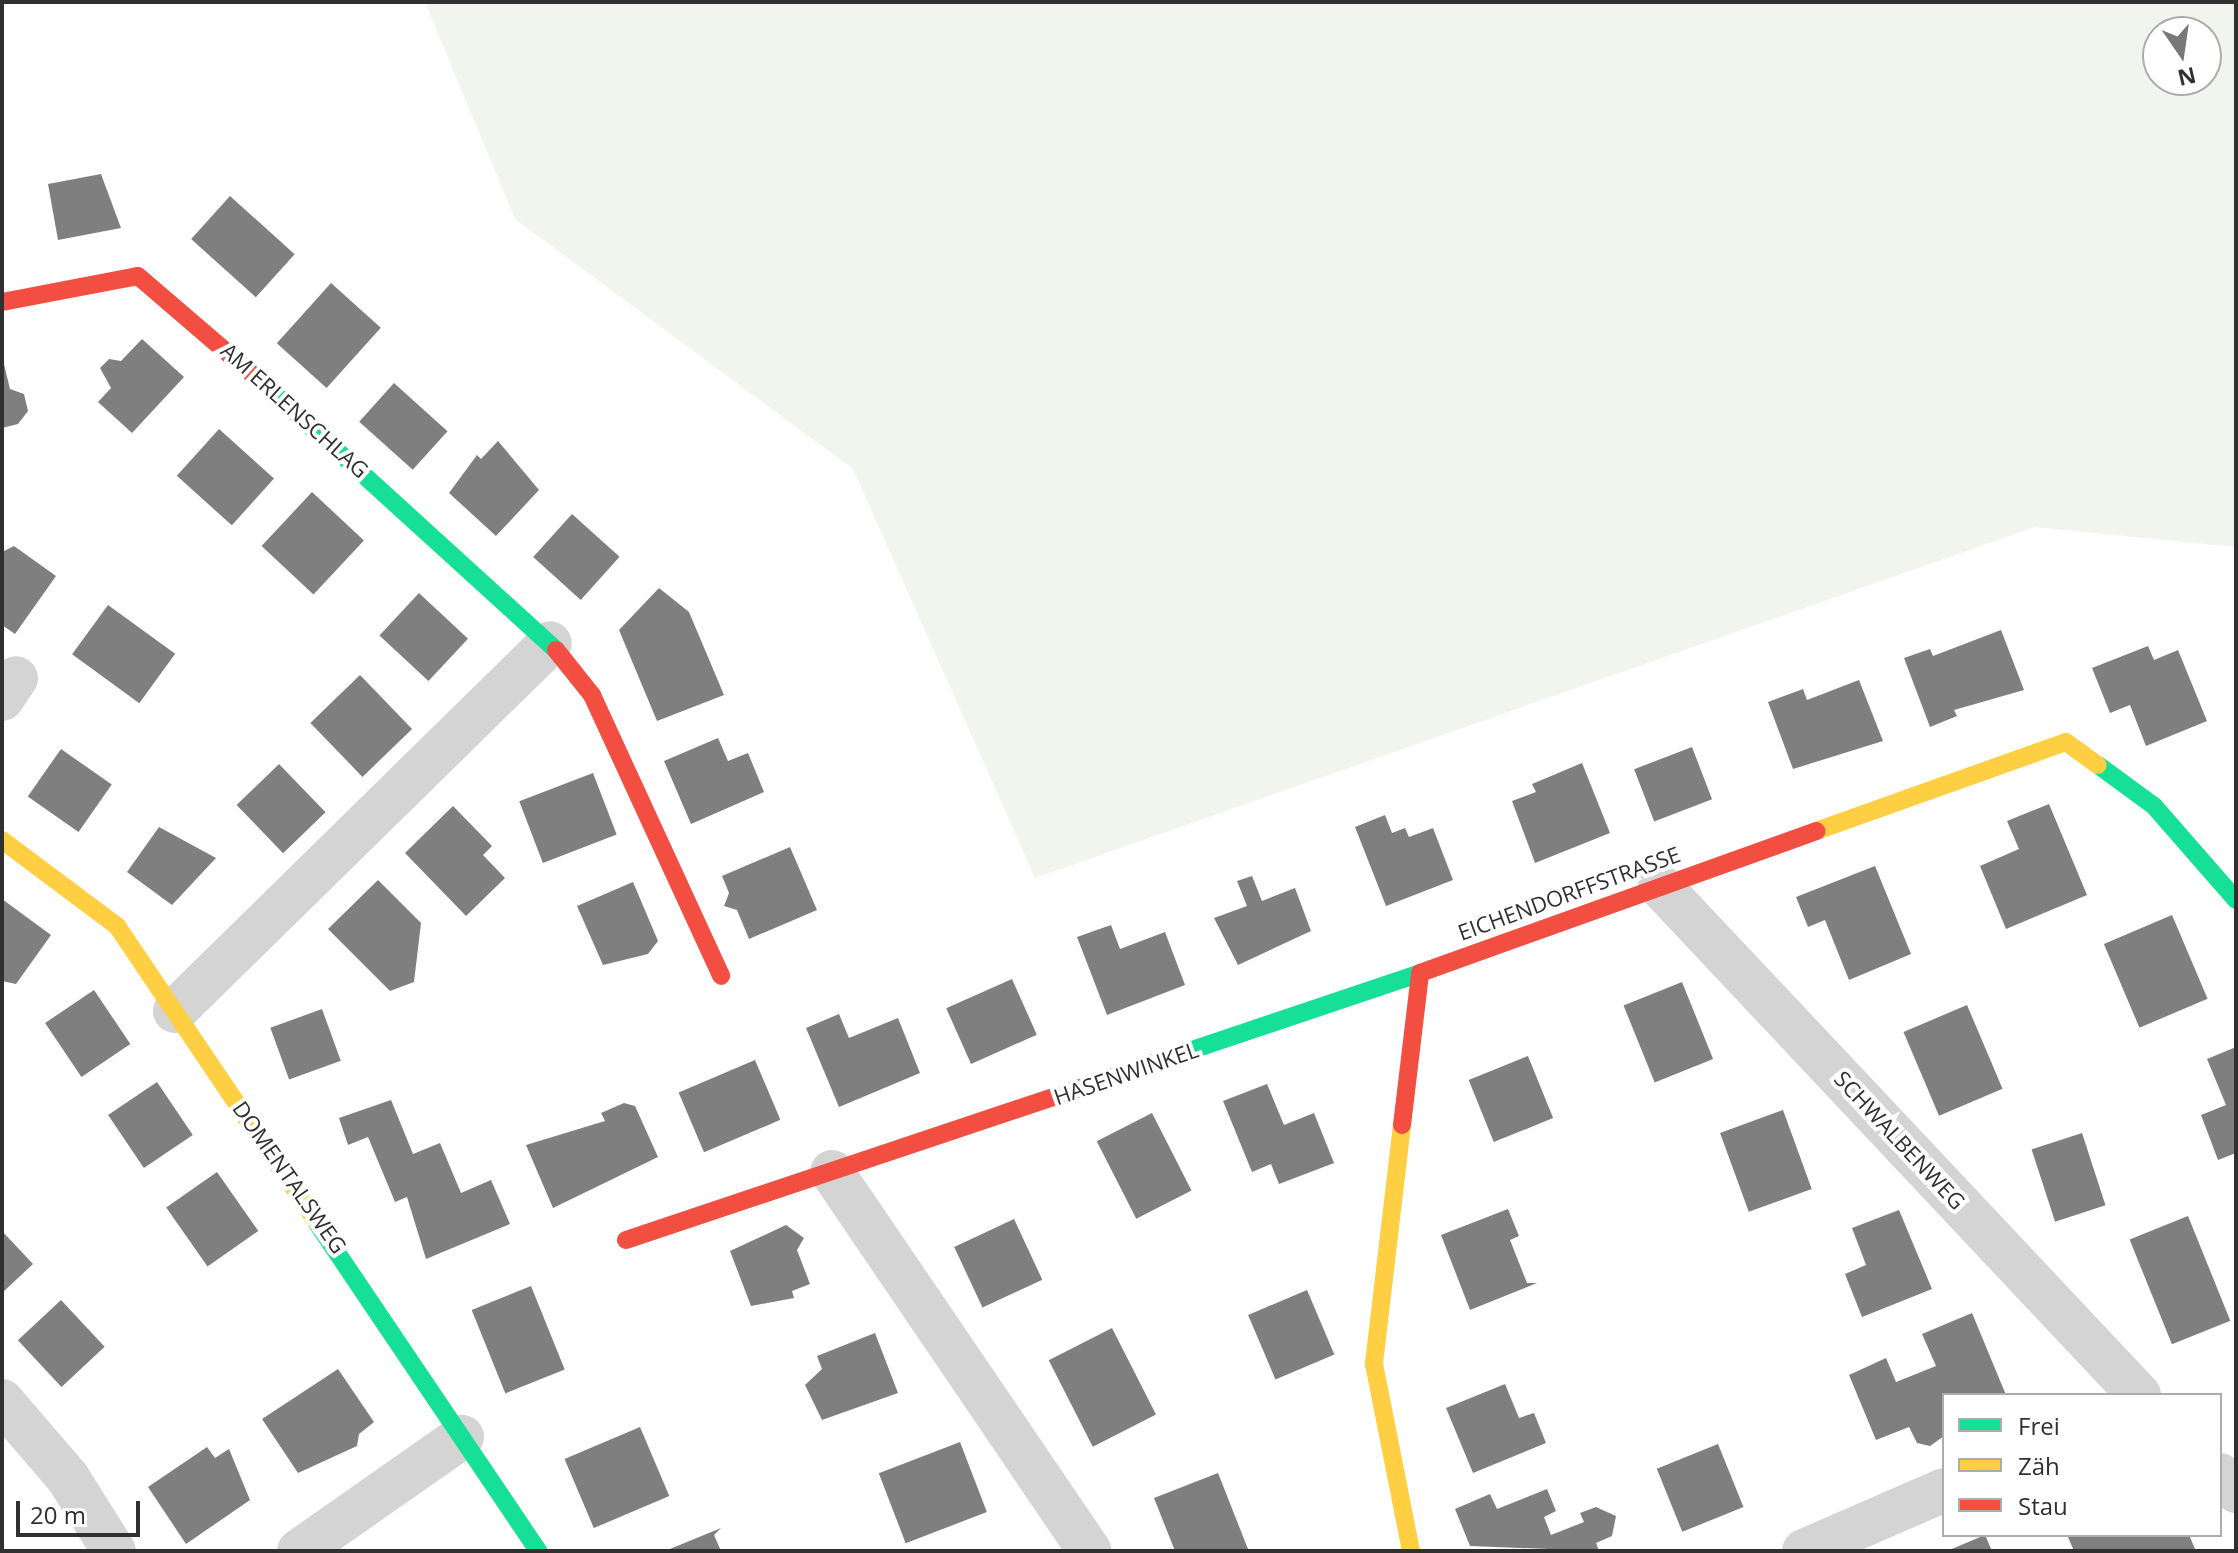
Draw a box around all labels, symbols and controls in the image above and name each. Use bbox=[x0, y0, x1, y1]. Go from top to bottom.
north arrow bbox=[2142, 16, 2222, 96]
text: N bbox=[2175, 61, 2199, 94]
street label: AM ERLENSCHLAG bbox=[216, 337, 374, 483]
street label: EICHENDORFFSTRASSE bbox=[1454, 840, 1684, 946]
street label: HASENWINKEL bbox=[1050, 1036, 1202, 1110]
street label: SCHWALBENWEG bbox=[1829, 1065, 1971, 1215]
street label: DOMENTALSWEG bbox=[228, 1096, 352, 1258]
legend bbox=[1942, 1393, 2222, 1537]
text: Frei bbox=[2018, 1409, 2060, 1442]
text: Zäh bbox=[2018, 1449, 2060, 1482]
scale bar bbox=[20, 1485, 144, 1535]
text: Stau bbox=[2018, 1489, 2068, 1522]
text: 20 m bbox=[30, 1498, 86, 1531]

